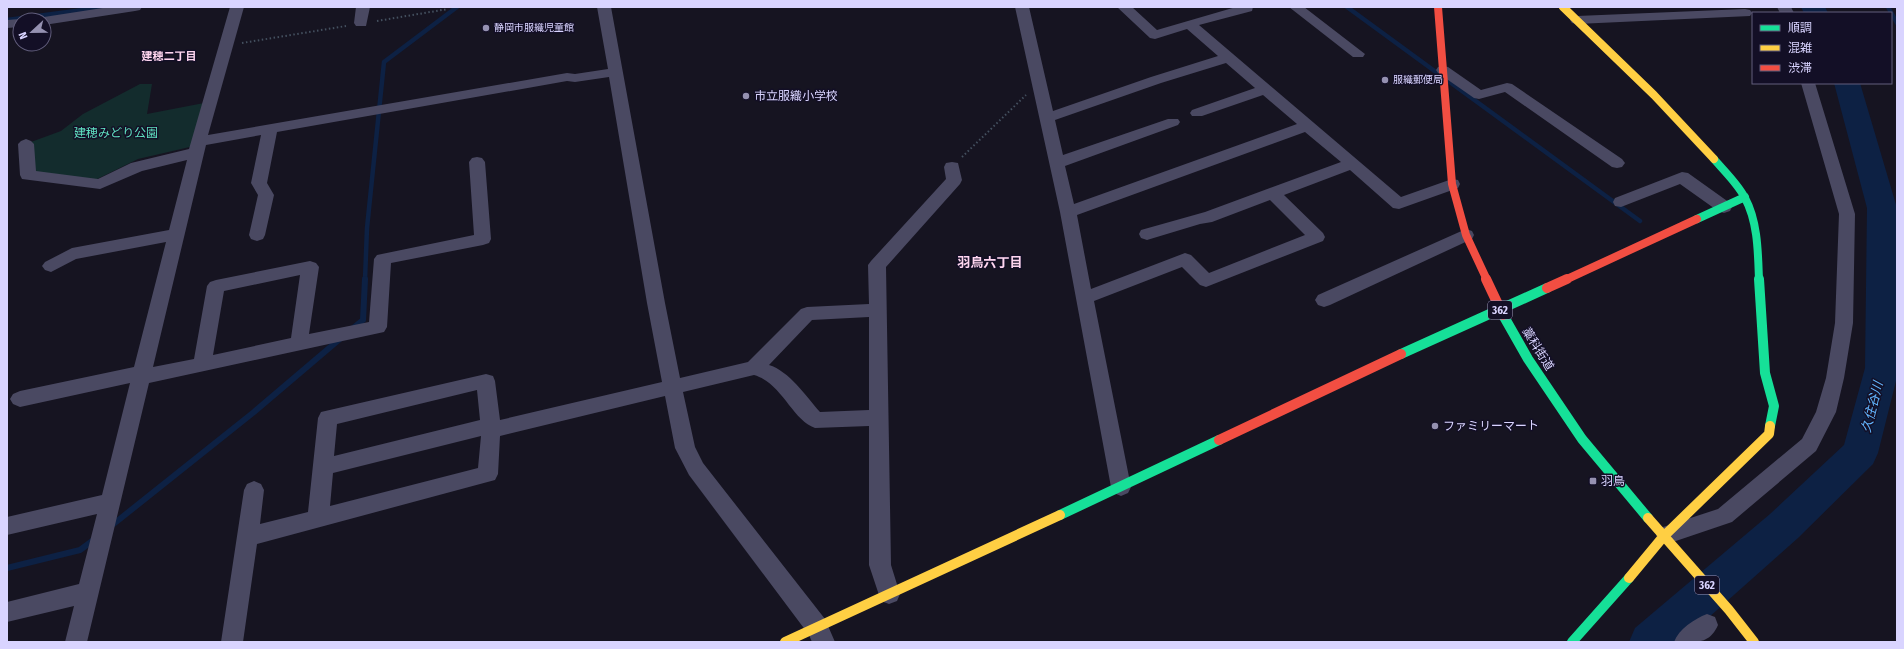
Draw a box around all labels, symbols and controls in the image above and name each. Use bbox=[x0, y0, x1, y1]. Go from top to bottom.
north arrow bbox=[12, 12, 52, 52]
legend bbox=[1752, 12, 1892, 84]
text: 順調 bbox=[1788, 21, 1812, 35]
place label: 静岡市服織児童館 bbox=[494, 22, 574, 34]
marker: 静岡市服織児童館 bbox=[481, 23, 491, 33]
text: N bbox=[16, 30, 30, 41]
text: 混雑 bbox=[1788, 41, 1812, 55]
district label: 建穂二丁目 bbox=[142, 50, 197, 63]
text: 渋滞 bbox=[1788, 61, 1812, 75]
place label: 服織郵便局 bbox=[1393, 74, 1443, 86]
marker: 服織郵便局 bbox=[1380, 75, 1390, 85]
place label: 市立服織小学校 bbox=[754, 89, 838, 103]
marker: 市立服織小学校 bbox=[741, 91, 751, 101]
park label: 建穂みどり公園 bbox=[74, 126, 158, 140]
district label: 羽鳥六丁目 bbox=[957, 255, 1023, 270]
road number: 362 bbox=[1488, 301, 1512, 319]
street label: 藁科街道 bbox=[1519, 325, 1557, 373]
water label: 久住谷川 bbox=[1858, 378, 1886, 434]
place label: ファミリーマート bbox=[1443, 419, 1539, 433]
marker: ファミリーマート bbox=[1430, 421, 1440, 431]
place label: 羽鳥 bbox=[1601, 474, 1625, 488]
marker: 羽鳥 bbox=[1588, 476, 1598, 486]
road number: 362 bbox=[1695, 576, 1719, 594]

